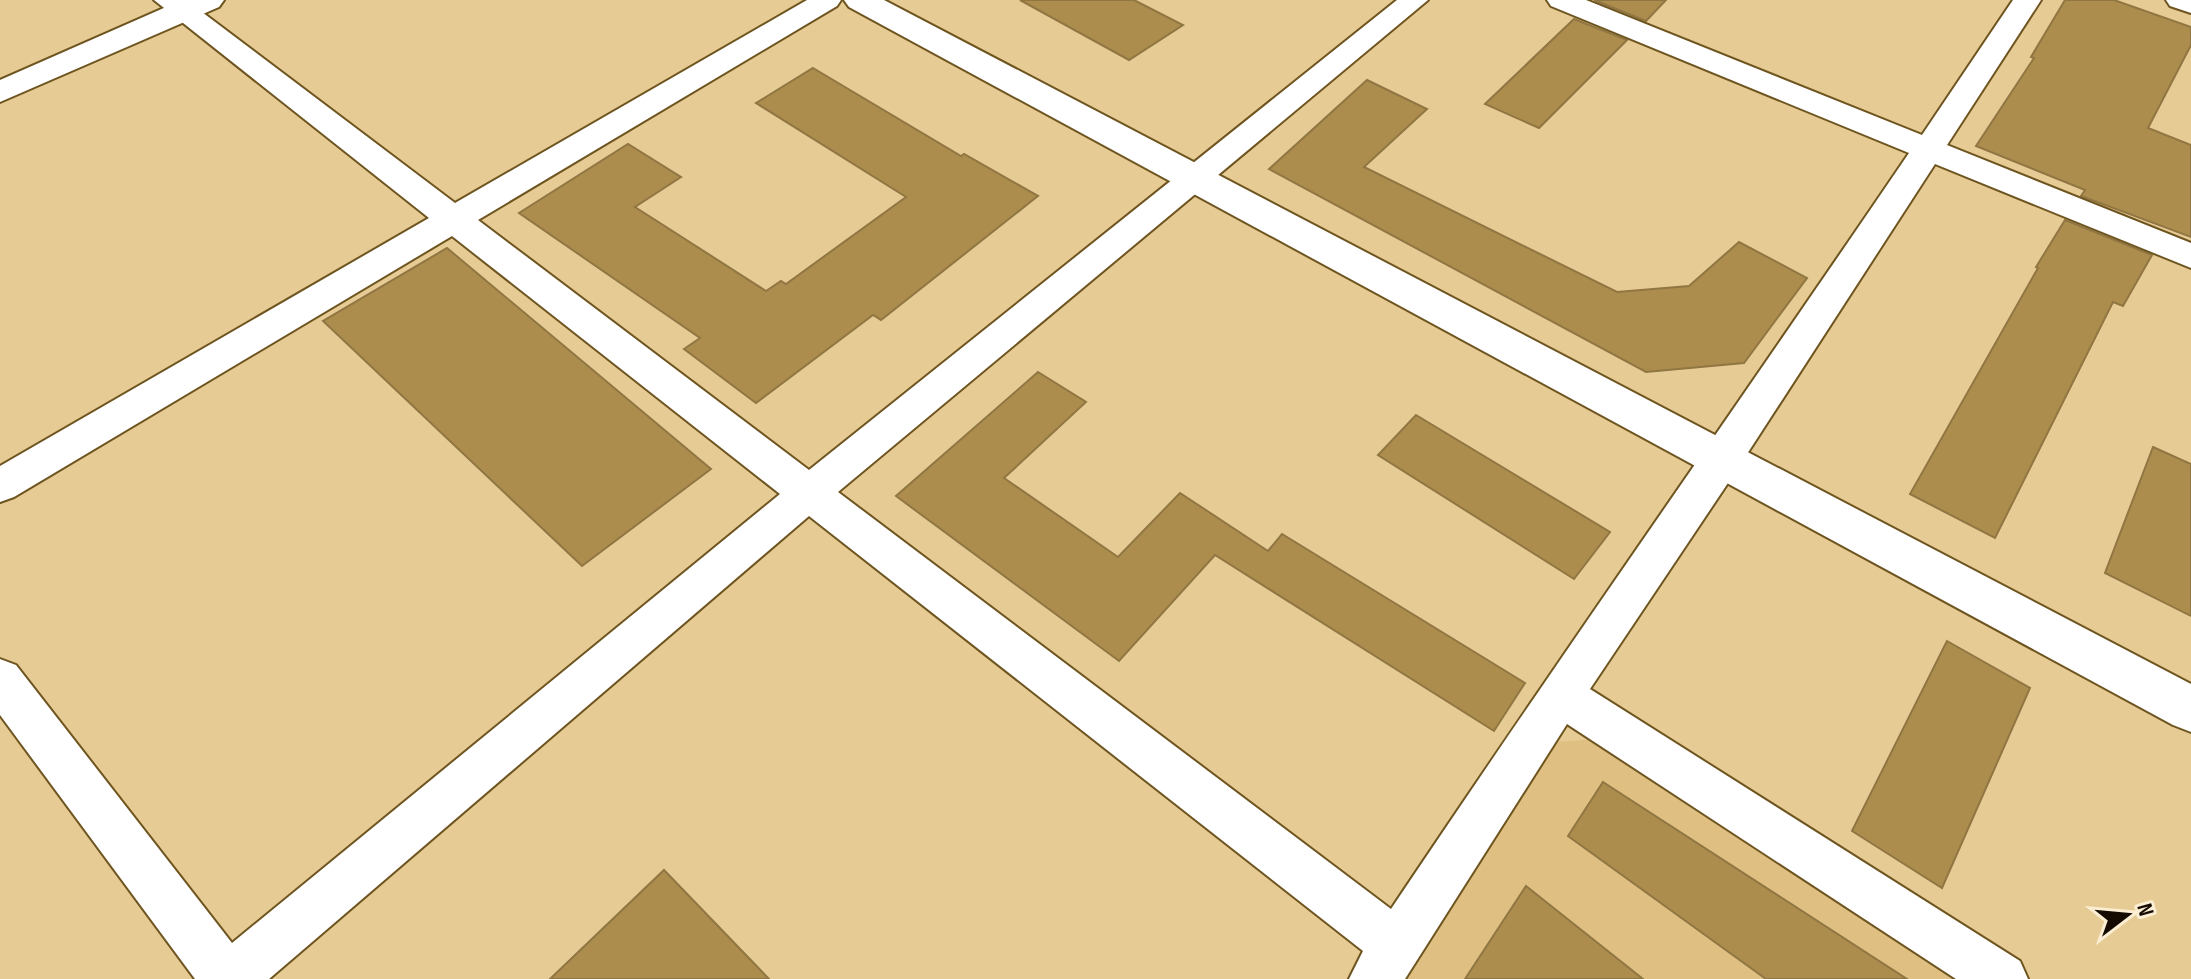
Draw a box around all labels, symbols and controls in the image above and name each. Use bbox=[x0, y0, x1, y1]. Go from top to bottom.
north arrow bbox=[2087, 875, 2167, 955]
text: N bbox=[2130, 901, 2159, 919]

